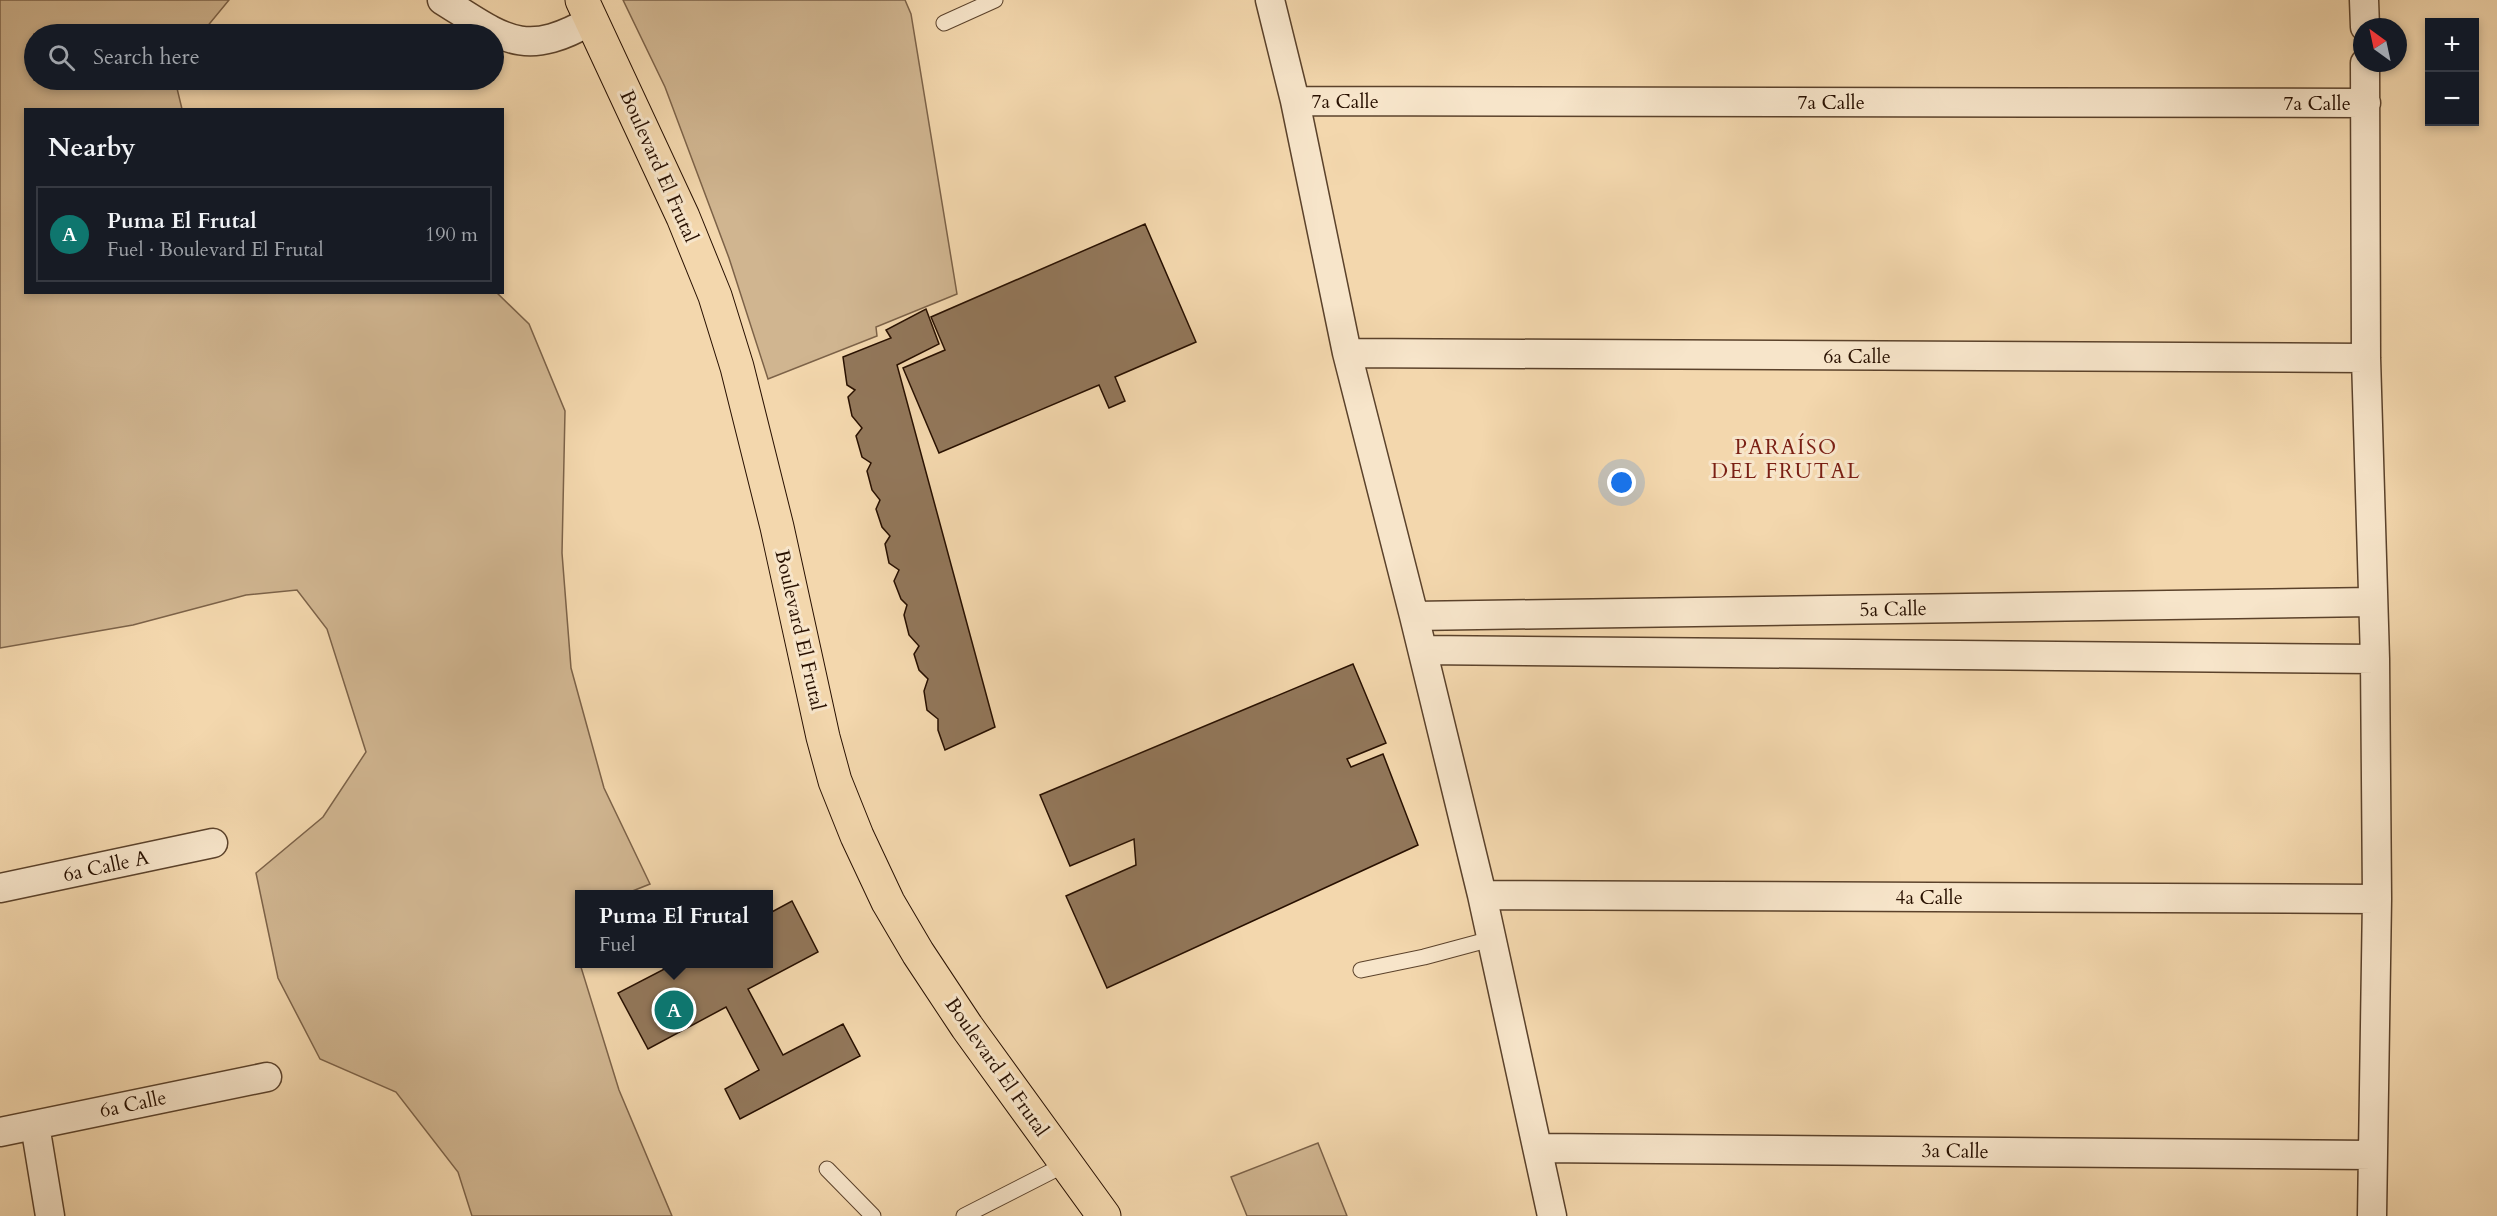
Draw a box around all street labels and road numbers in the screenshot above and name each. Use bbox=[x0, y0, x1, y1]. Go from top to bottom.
street label: Boulevard El Frutal bbox=[613, 86, 705, 246]
street label: 7a Calle bbox=[1311, 88, 1379, 115]
street label: 7a Calle bbox=[1797, 89, 1865, 116]
street label: 7a Calle bbox=[2283, 90, 2351, 117]
street label: 6a Calle bbox=[1823, 343, 1891, 370]
street label: Boulevard El Frutal bbox=[768, 547, 832, 713]
street label: 5a Calle bbox=[1859, 595, 1927, 623]
street label: 6a Calle A bbox=[61, 844, 152, 888]
street label: 4a Calle bbox=[1895, 884, 1963, 911]
street label: Boulevard El Frutal bbox=[939, 992, 1055, 1142]
street label: 6a Calle bbox=[97, 1084, 169, 1124]
street label: 3a Calle bbox=[1921, 1137, 1989, 1165]

